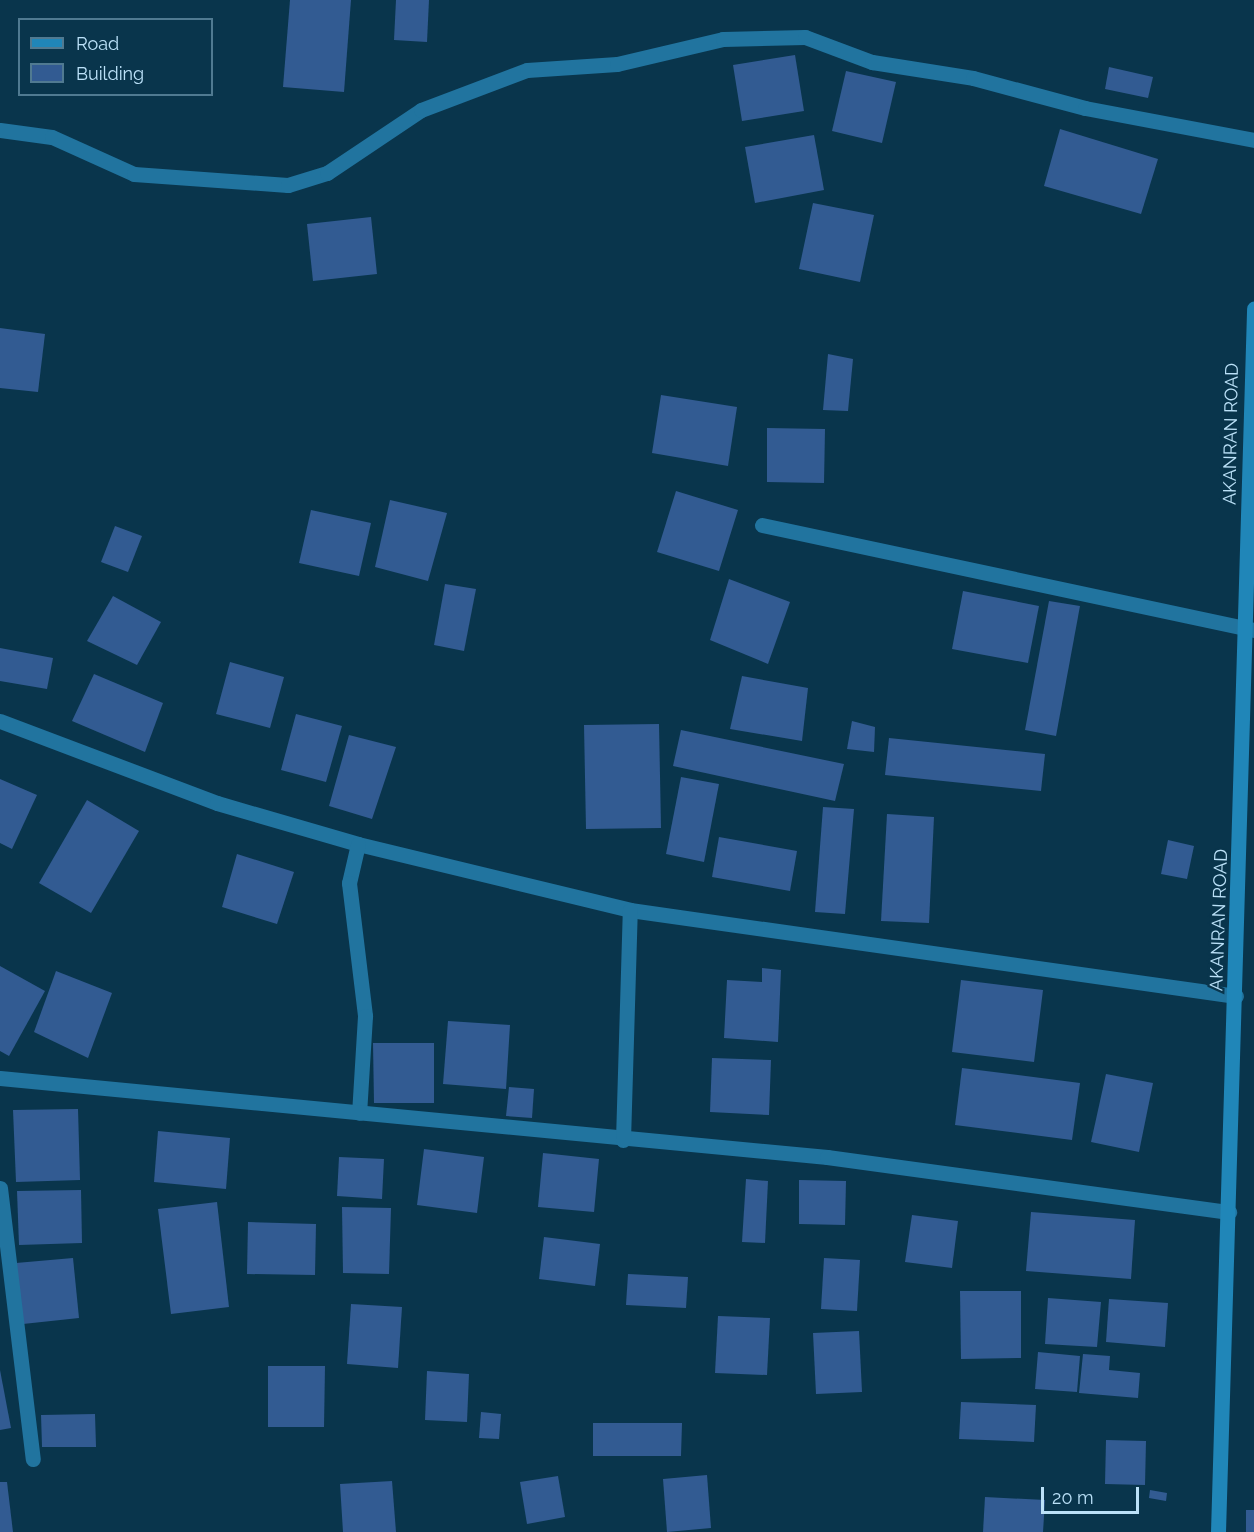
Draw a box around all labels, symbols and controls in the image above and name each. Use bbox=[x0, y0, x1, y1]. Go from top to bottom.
legend bbox=[18, 18, 213, 96]
text: Road bbox=[76, 33, 119, 54]
text: Building bbox=[76, 63, 144, 84]
street label: AKANRAN ROAD bbox=[1219, 363, 1243, 505]
street label: AKANRAN ROAD bbox=[1206, 849, 1232, 991]
scale bar bbox=[1044, 1475, 1142, 1513]
text: 20 m bbox=[1052, 1487, 1094, 1508]

